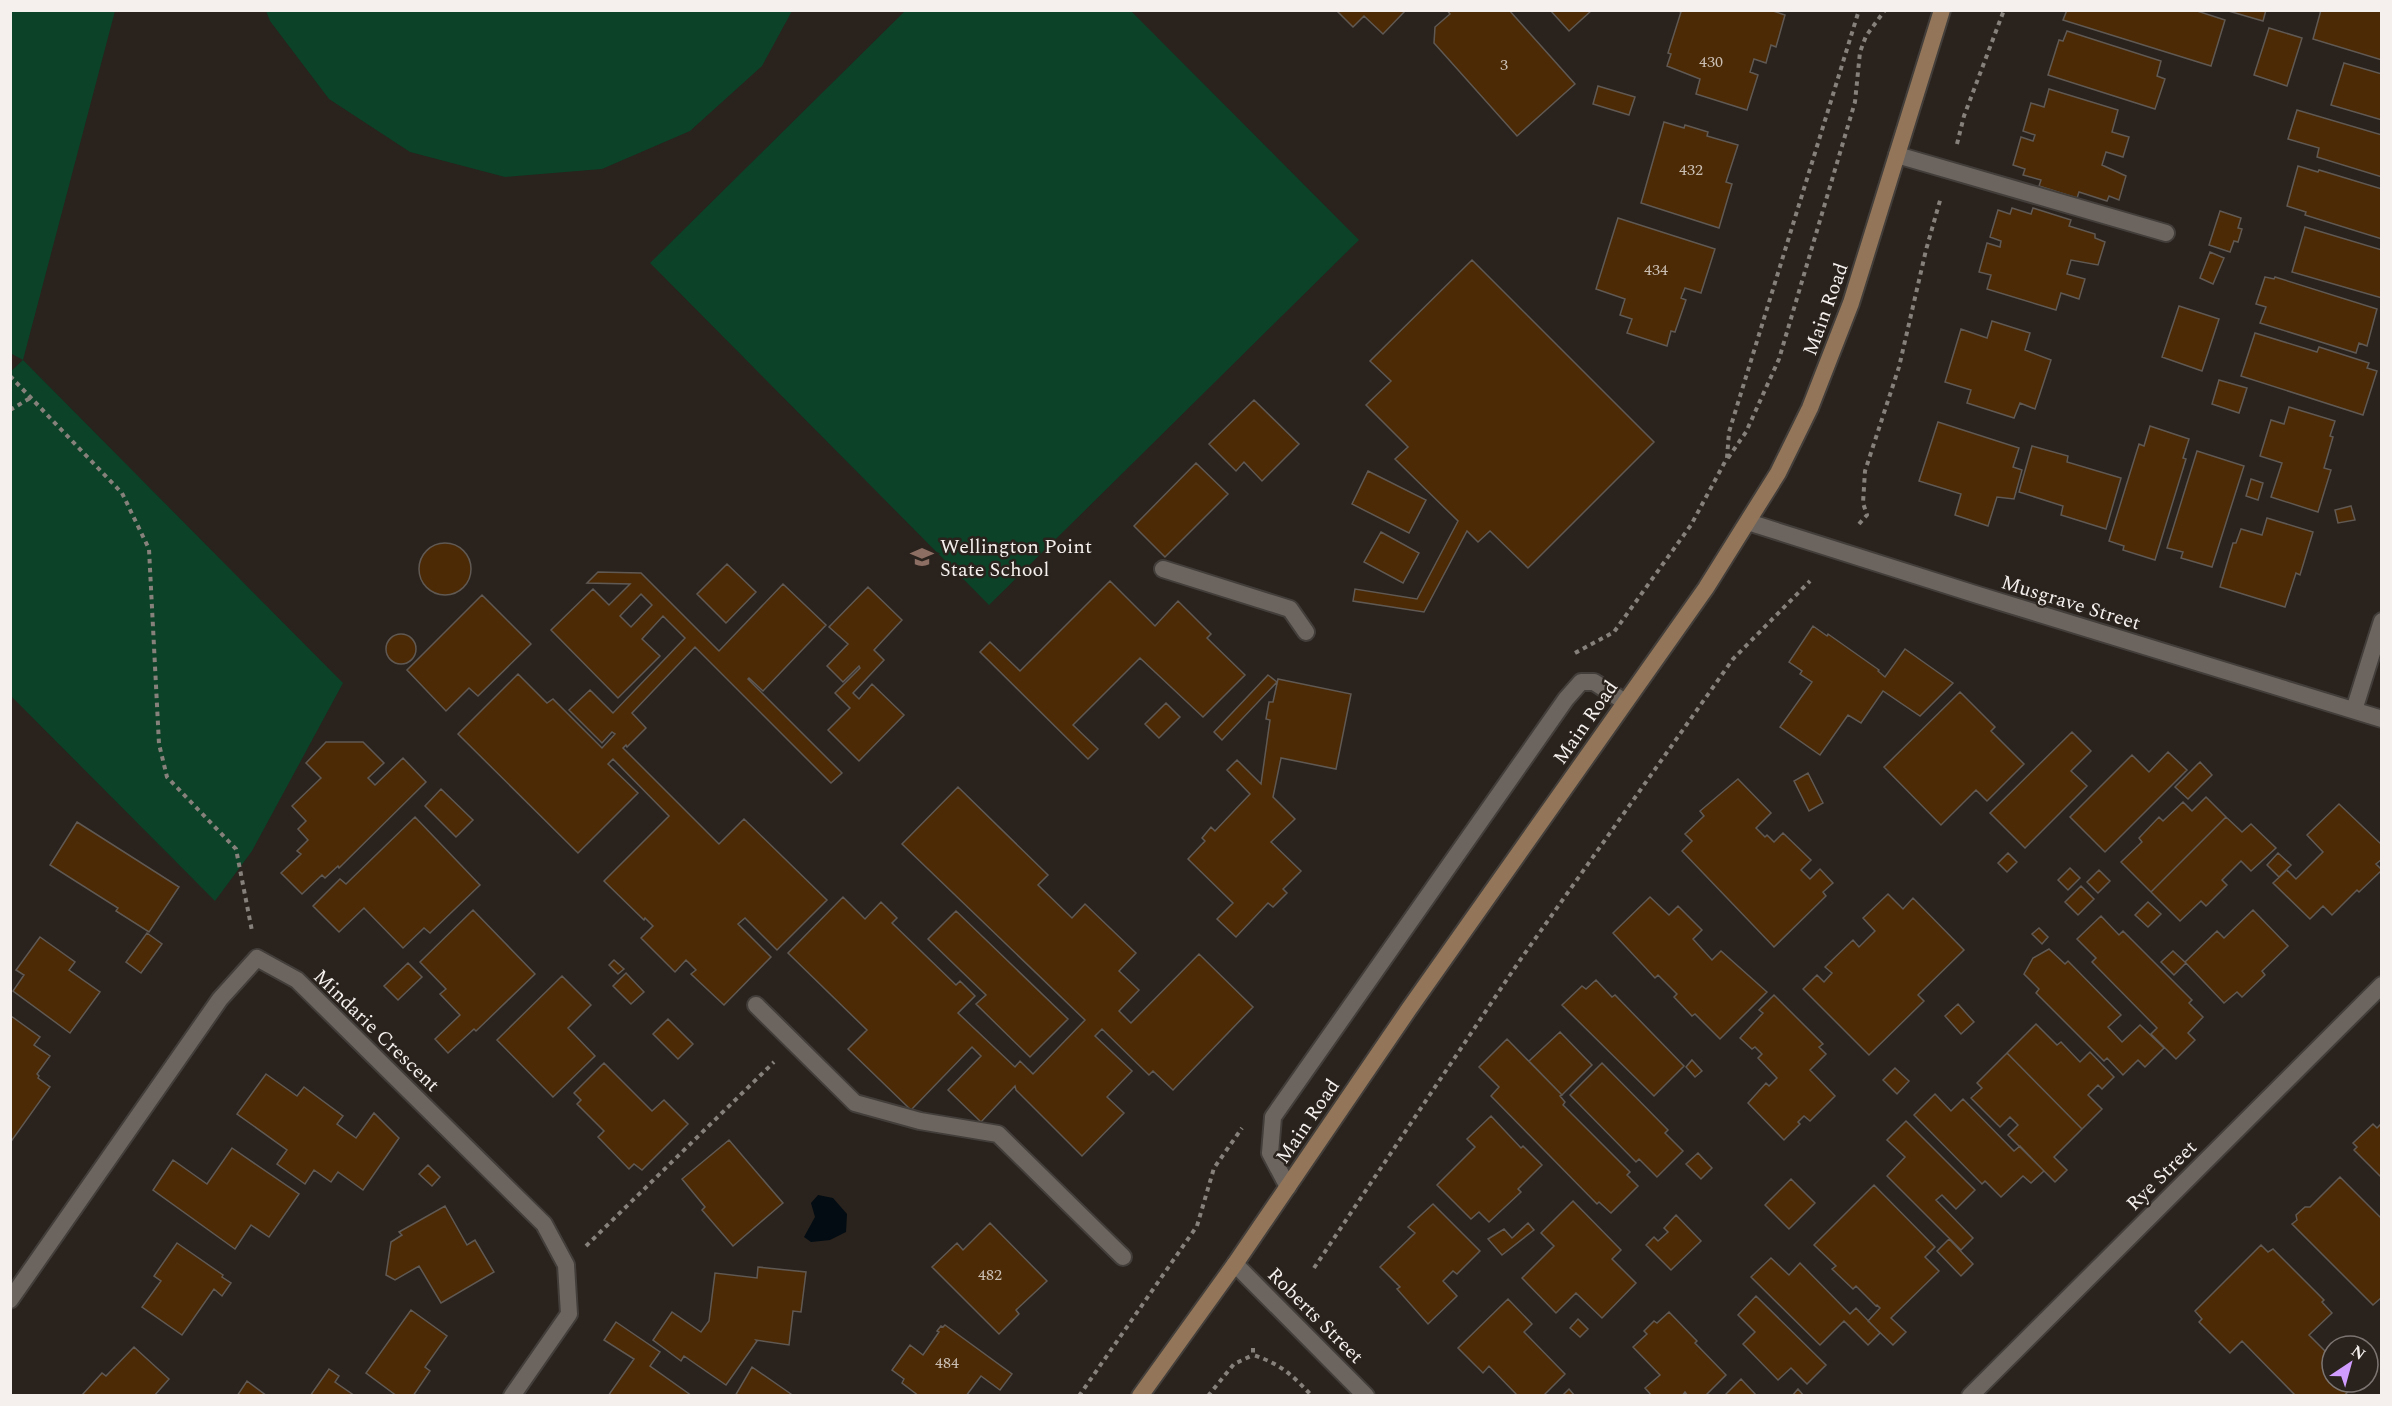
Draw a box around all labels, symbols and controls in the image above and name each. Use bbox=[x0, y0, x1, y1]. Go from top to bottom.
house number: 430 bbox=[1699, 50, 1723, 74]
house number: 3 bbox=[1500, 53, 1508, 77]
house number: 432 bbox=[1679, 158, 1703, 182]
house number: 434 bbox=[1644, 258, 1668, 282]
street label: Main Road bbox=[1795, 259, 1857, 360]
place label: Wellington Point State School bbox=[940, 532, 1092, 585]
school or university icon: Wellington Point State School bbox=[909, 544, 935, 570]
street label: Musgrave Street bbox=[1997, 568, 2144, 638]
street label: Main Road bbox=[1546, 674, 1626, 771]
street label: Mindarie Crescent bbox=[306, 962, 446, 1099]
street label: Main Road bbox=[1268, 1073, 1347, 1170]
street label: Rye Street bbox=[2119, 1133, 2204, 1218]
street label: Roberts Street bbox=[1260, 1261, 1370, 1371]
house number: 482 bbox=[978, 1263, 1002, 1287]
north arrow bbox=[2320, 1334, 2380, 1394]
text: N bbox=[2346, 1339, 2371, 1366]
house number: 484 bbox=[935, 1351, 959, 1375]

